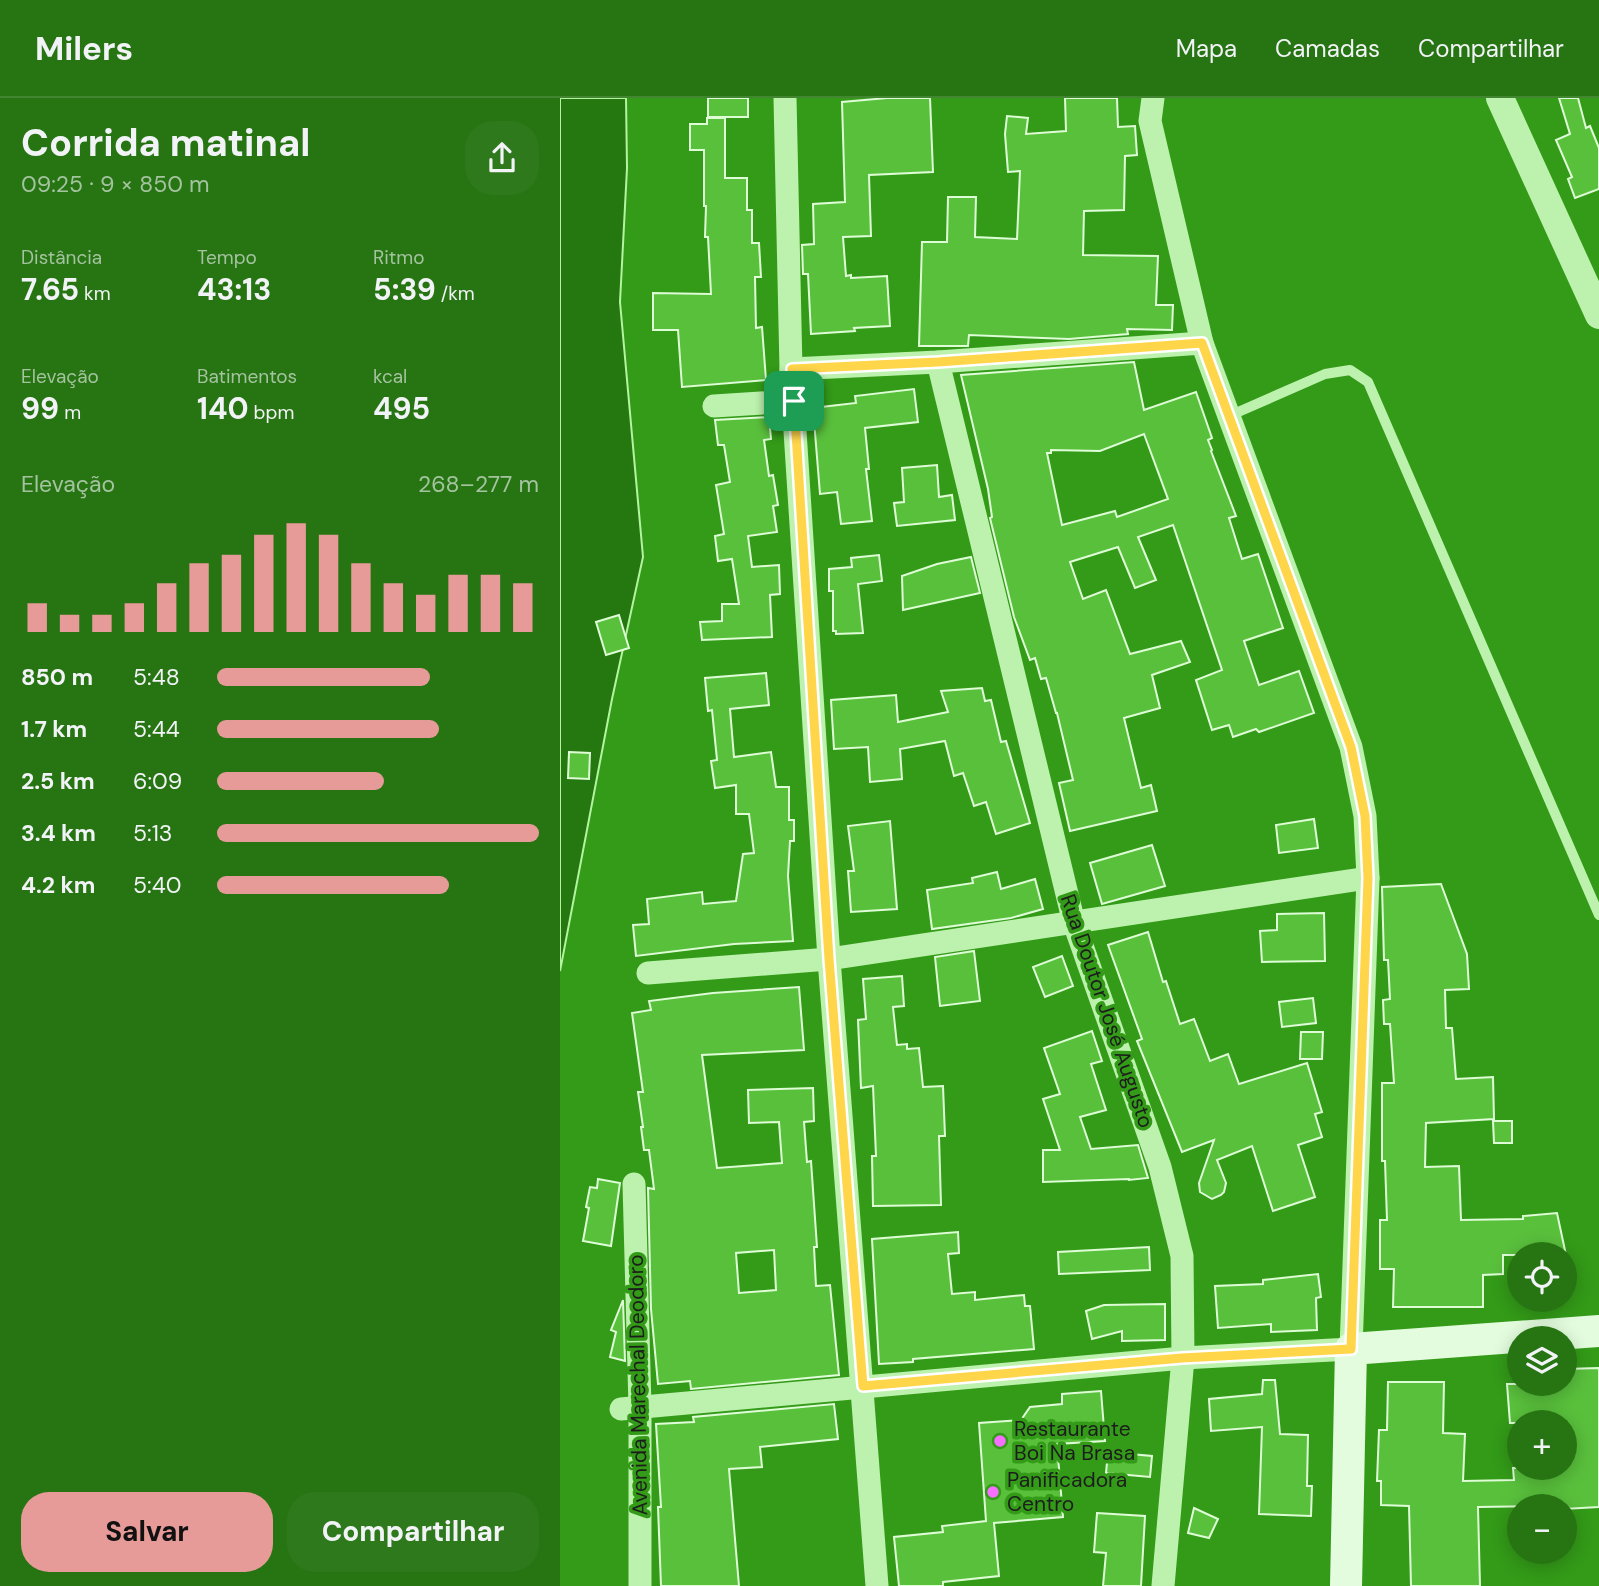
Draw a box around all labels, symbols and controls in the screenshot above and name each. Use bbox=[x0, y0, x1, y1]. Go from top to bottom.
text: Milers bbox=[35, 27, 133, 70]
text: Mapa bbox=[1176, 33, 1237, 64]
text: Camadas bbox=[1275, 33, 1380, 64]
text: Compartilhar bbox=[1418, 33, 1564, 64]
text: Corrida matinal bbox=[21, 118, 310, 168]
button: share bbox=[465, 121, 539, 195]
text: 09:25 · 9 × 850 m bbox=[21, 169, 210, 199]
text: Distância bbox=[21, 245, 102, 270]
text: Tempo bbox=[197, 245, 257, 270]
text: Ritmo bbox=[373, 245, 425, 270]
text: 7.65 bbox=[21, 270, 79, 309]
text: 43:13 bbox=[197, 270, 271, 309]
text: 5:39 bbox=[373, 270, 436, 309]
text: km bbox=[79, 281, 111, 306]
text: /km bbox=[436, 281, 475, 306]
text: Elevação bbox=[21, 364, 99, 389]
text: Batimentos bbox=[197, 364, 297, 389]
text: kcal bbox=[373, 364, 407, 389]
pin bbox=[764, 371, 824, 431]
icon: arrive bbox=[775, 382, 813, 420]
text: 99 bbox=[21, 389, 59, 428]
text: 140 bbox=[197, 389, 249, 428]
text: 495 bbox=[373, 389, 430, 428]
text: m bbox=[59, 400, 81, 425]
text: bpm bbox=[249, 400, 294, 425]
text: Elevação bbox=[21, 469, 115, 499]
text: 268–277 m bbox=[418, 469, 539, 499]
text: 850 m bbox=[21, 662, 93, 692]
text: 5:48 bbox=[133, 662, 180, 692]
text: 1.7 km bbox=[21, 714, 87, 744]
text: 5:44 bbox=[133, 714, 180, 744]
text: 2.5 km bbox=[21, 766, 95, 796]
text: 6:09 bbox=[133, 766, 182, 796]
text: 3.4 km bbox=[21, 818, 96, 848]
text: 5:13 bbox=[133, 818, 172, 848]
text: 4.2 km bbox=[21, 870, 95, 900]
text: 5:40 bbox=[133, 870, 181, 900]
street label: Rua Doutor José Augusto bbox=[1054, 891, 1160, 1131]
map controls bbox=[1507, 1242, 1577, 1564]
button: locate bbox=[1507, 1242, 1577, 1312]
street label: Avenida Marechal Deodoro bbox=[622, 1254, 654, 1516]
button: layers bbox=[1507, 1326, 1577, 1396]
button: + bbox=[1507, 1410, 1577, 1480]
place label: Restaurante Boi Na Brasa bbox=[1014, 1415, 1135, 1467]
marker: Restaurante Boi Na Brasa bbox=[992, 1433, 1008, 1449]
place label: Panificadora Centro bbox=[1007, 1466, 1127, 1518]
marker: Panificadora Centro bbox=[985, 1484, 1001, 1500]
button: Salvar bbox=[21, 1492, 273, 1572]
button: Compartilhar bbox=[287, 1492, 539, 1572]
button: − bbox=[1507, 1494, 1577, 1564]

